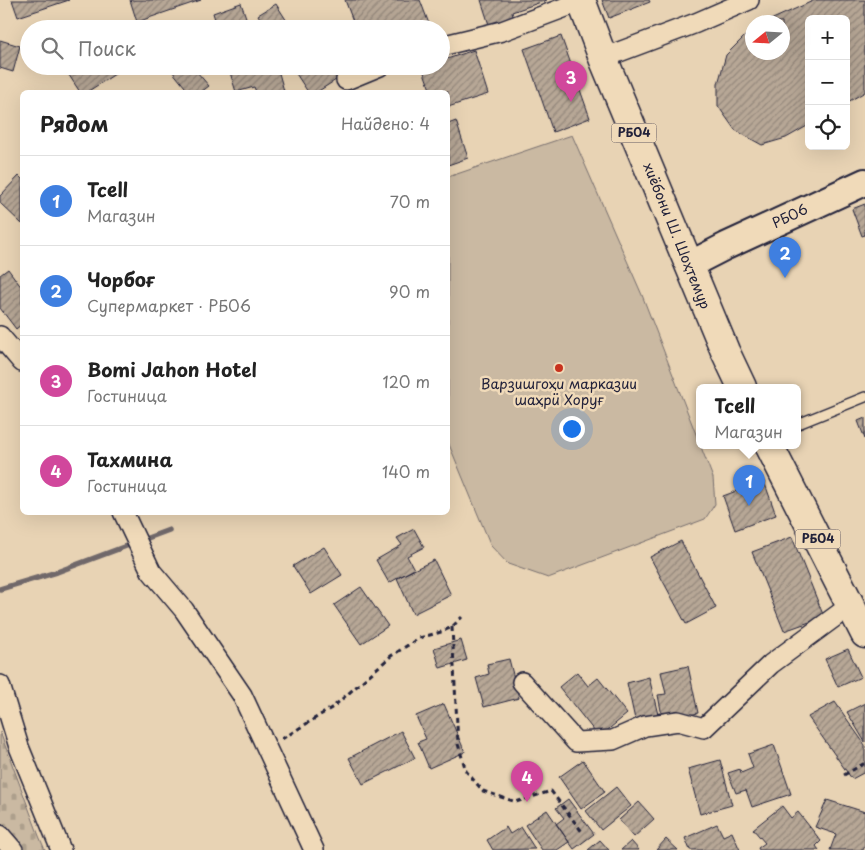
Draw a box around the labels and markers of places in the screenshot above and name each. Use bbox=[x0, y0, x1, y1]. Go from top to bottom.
pin: 3 bbox=[555, 61, 587, 102]
pin: 2 bbox=[769, 237, 801, 278]
marker: Варзишгоҳи марказии шаҳрӣ Хоруғ bbox=[553, 362, 565, 374]
place label: Варзишгоҳи марказии шаҳрӣ Хоруғ bbox=[481, 373, 637, 410]
pin: 1 bbox=[733, 465, 765, 506]
pin: 4 bbox=[511, 761, 543, 802]

